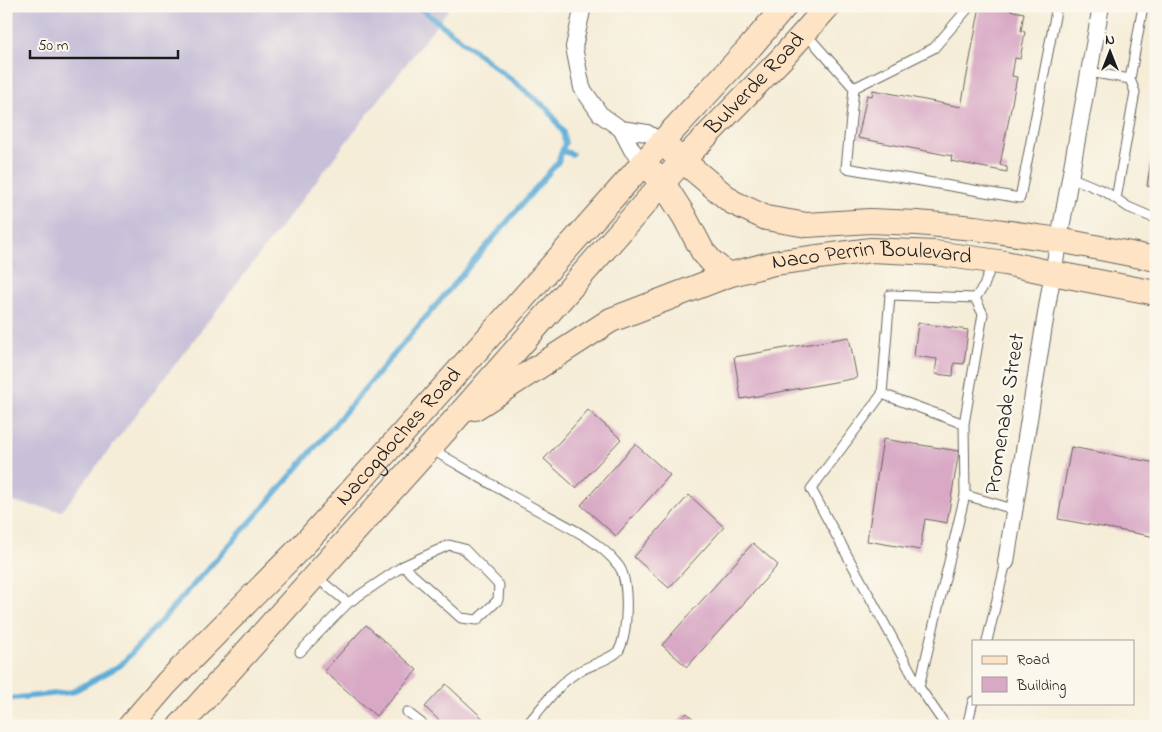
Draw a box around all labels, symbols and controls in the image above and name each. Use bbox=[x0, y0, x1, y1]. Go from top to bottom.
street label: Bulverde Road bbox=[698, 26, 813, 144]
scale bar bbox=[30, 28, 178, 60]
north arrow bbox=[1084, 28, 1134, 78]
text: N bbox=[1105, 30, 1115, 51]
text: 50 m bbox=[38, 35, 69, 57]
street label: Naco Perrin Boulevard bbox=[770, 234, 974, 279]
street label: Promenade Street bbox=[977, 331, 1035, 497]
street label: Nacogdoches Road bbox=[329, 361, 470, 514]
legend bbox=[972, 640, 1134, 704]
text: Road bbox=[1017, 649, 1050, 671]
text: Building bbox=[1016, 675, 1066, 698]

